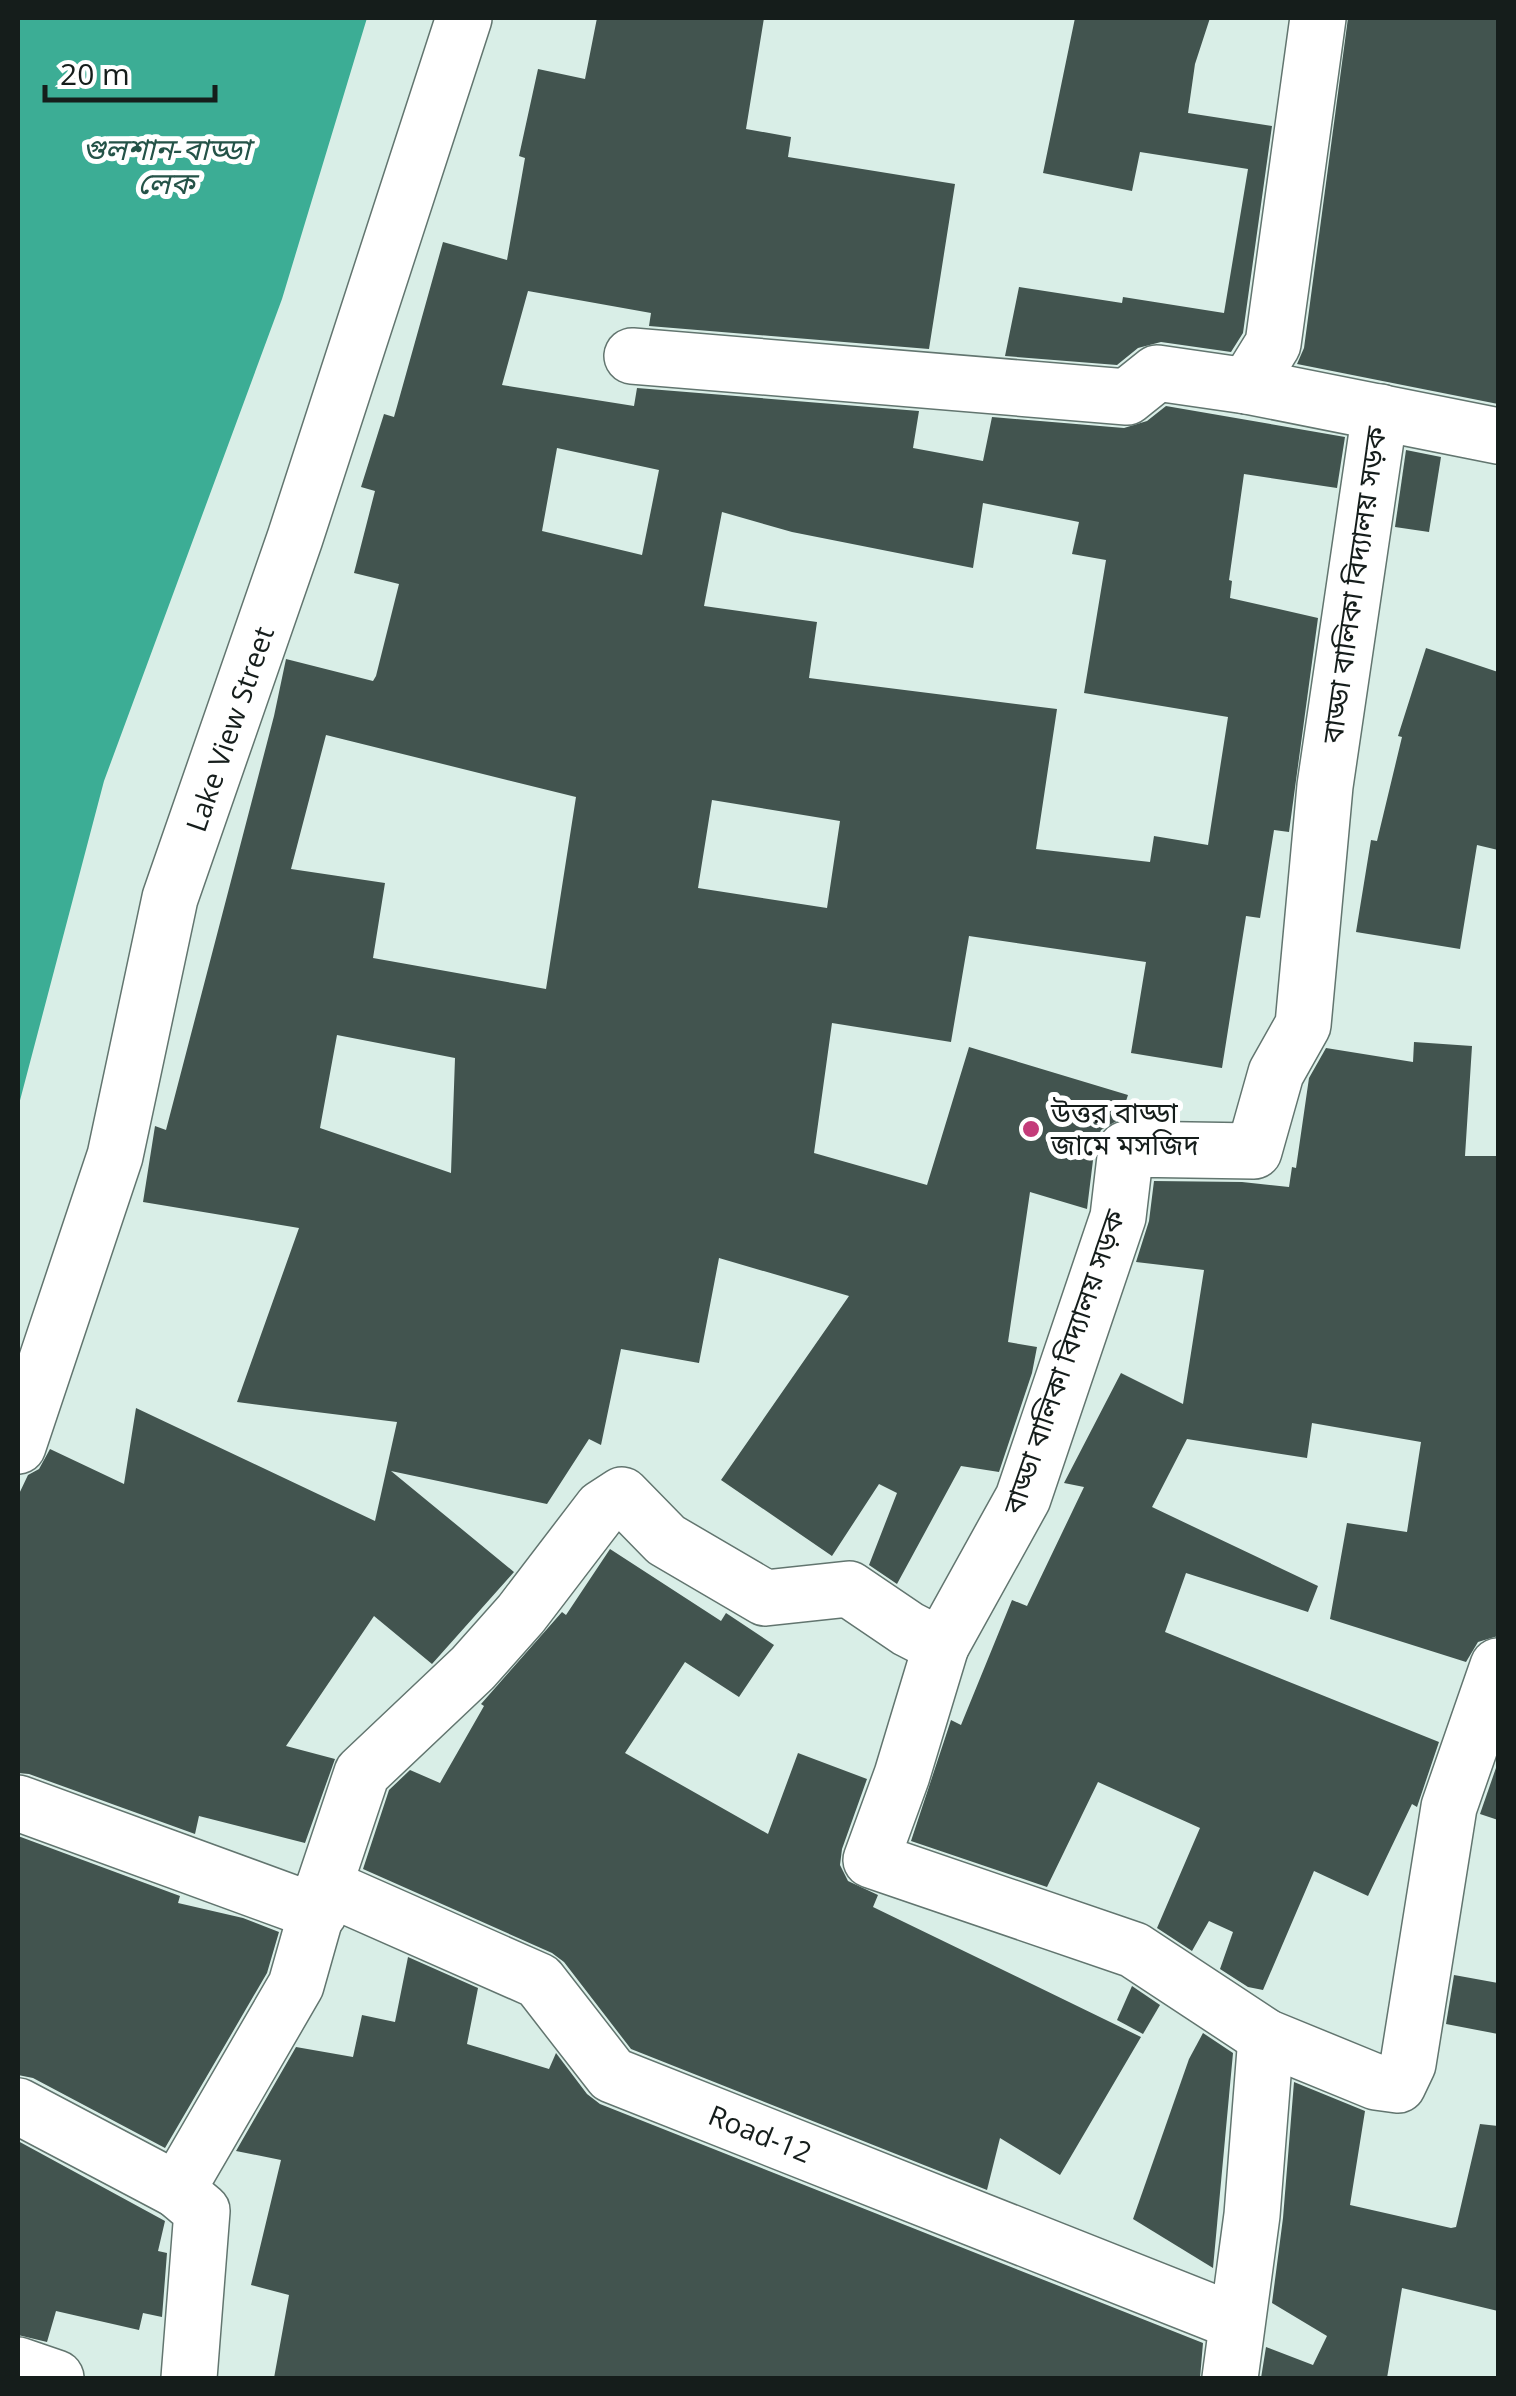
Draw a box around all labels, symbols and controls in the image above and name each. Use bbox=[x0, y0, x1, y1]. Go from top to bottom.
scale bar bbox=[45, 40, 215, 102]
text: 20 m bbox=[60, 53, 130, 94]
water label: গুলশান-বাড্ডা লেক bbox=[82, 128, 255, 203]
street label: বাড্ডা বালিকা বিদ্যালয় সড়ক bbox=[1312, 424, 1394, 747]
street label: Lake View Street bbox=[176, 621, 282, 836]
place label: উত্তর বাড্ডা জামে মসজিদ bbox=[1050, 1093, 1199, 1163]
marker: উত্তর বাড্ডা জামে মসজিদ bbox=[1020, 1118, 1042, 1140]
street label: বাড্ডা বালিকা বিদ্যালয় সড়ক bbox=[993, 1204, 1133, 1520]
street label: Road-12 bbox=[703, 2095, 817, 2171]

